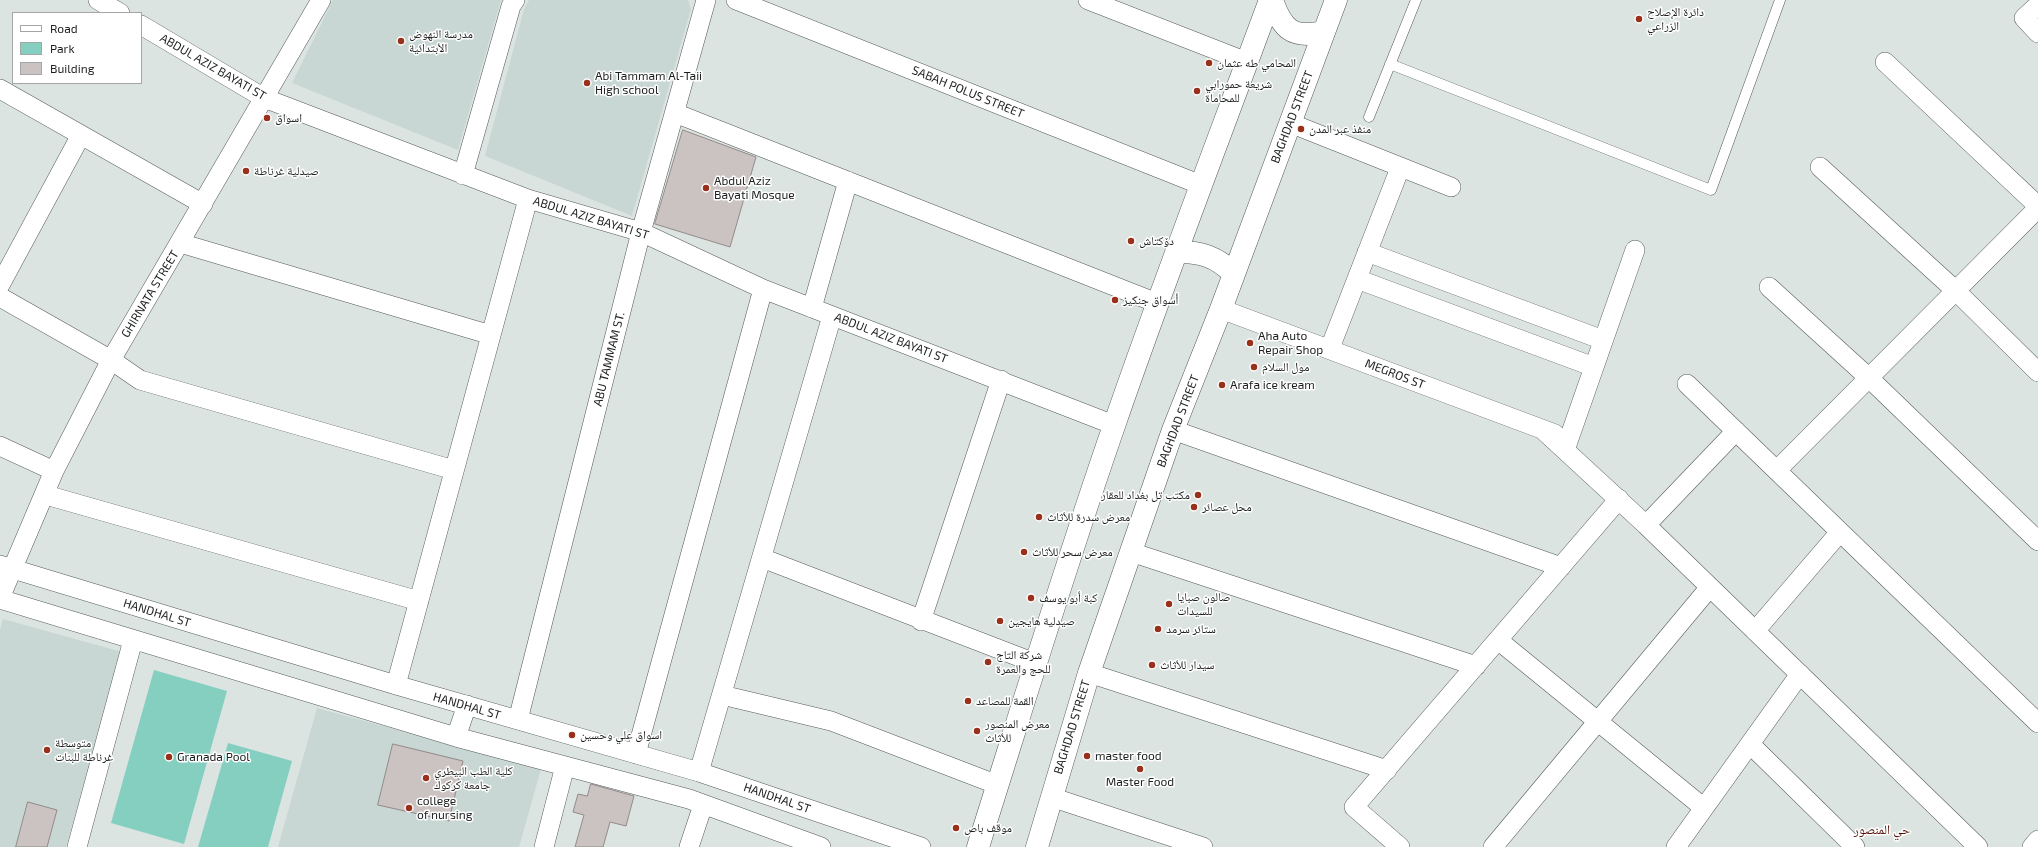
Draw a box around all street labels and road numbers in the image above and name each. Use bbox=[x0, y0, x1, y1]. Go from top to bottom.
street label: ABDUL AZIZ BAYATI ST bbox=[157, 31, 269, 103]
street label: SABAH POLUS STREET bbox=[910, 63, 1026, 121]
street label: BAGHDAD STREET bbox=[1268, 69, 1316, 165]
street label: ABDUL AZIZ BAYATI ST bbox=[531, 194, 651, 242]
street label: GHIRNATA STREET bbox=[118, 248, 182, 340]
street label: ABU TAMMAM ST. bbox=[590, 310, 628, 408]
street label: ABDUL AZIZ BAYATI ST bbox=[832, 310, 950, 366]
street label: MEGROS ST bbox=[1363, 356, 1427, 392]
street label: BAGHDAD STREET bbox=[1154, 373, 1202, 469]
street label: HANDHAL ST bbox=[121, 596, 193, 630]
street label: BAGHDAD STREET bbox=[1051, 678, 1093, 776]
street label: HANDHAL ST bbox=[431, 689, 503, 723]
street label: HANDHAL ST bbox=[742, 780, 812, 816]

